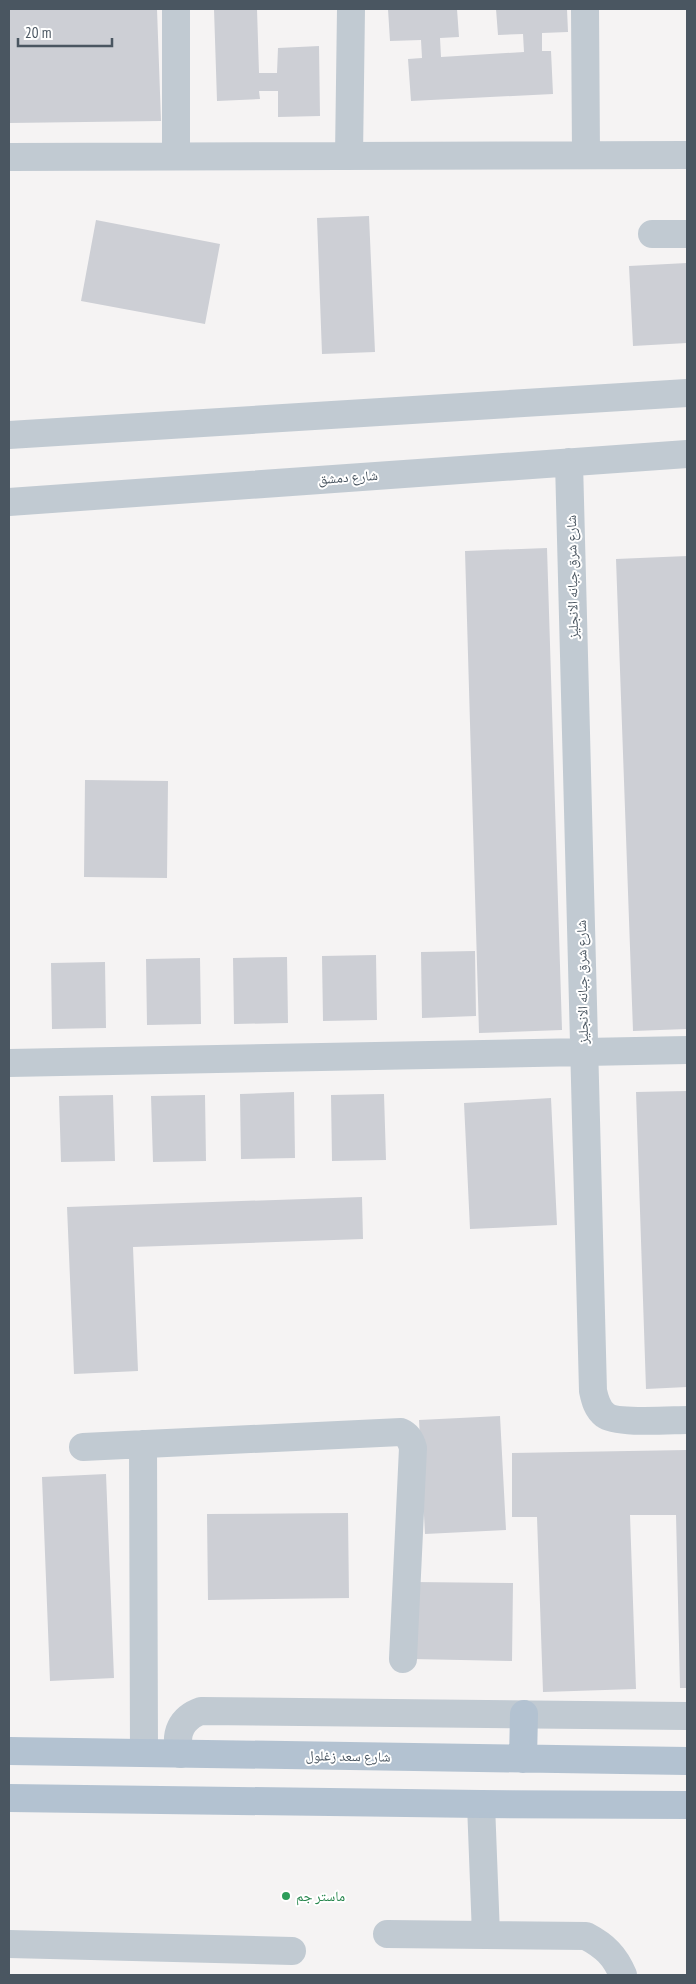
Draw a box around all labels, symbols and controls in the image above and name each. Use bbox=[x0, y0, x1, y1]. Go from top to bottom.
scale bar bbox=[18, 15, 111, 47]
text: 20 m bbox=[25, 23, 51, 42]
street label: شارع دمشق bbox=[317, 466, 379, 489]
street label: شارع شرق جبانه الانجليز bbox=[562, 515, 583, 640]
street label: شارع شرق جبانه الانجليز bbox=[572, 920, 593, 1045]
street label: شارع سعد زغلول bbox=[305, 1746, 391, 1767]
place label: ماستر جم bbox=[296, 1887, 345, 1906]
marker: ماستر جم bbox=[280, 1890, 292, 1902]

